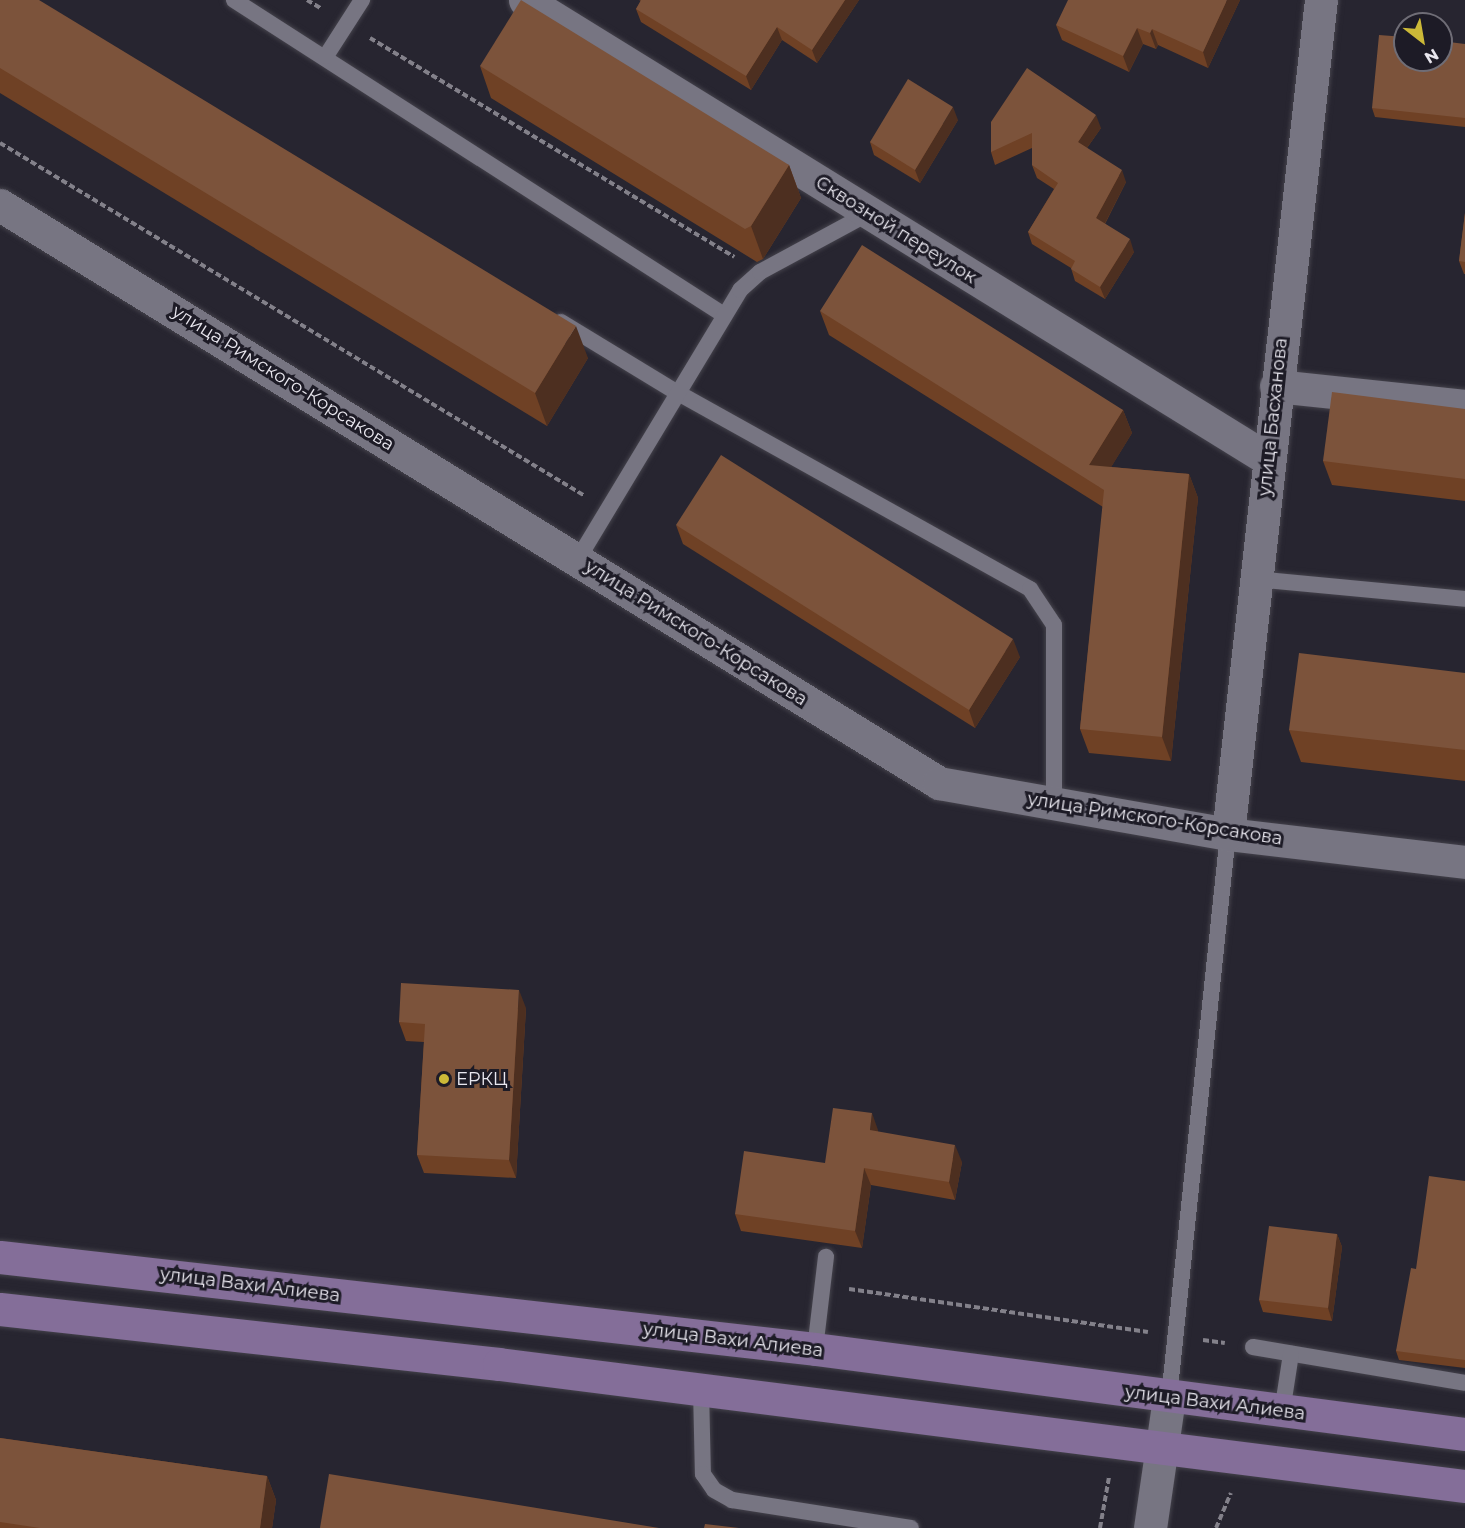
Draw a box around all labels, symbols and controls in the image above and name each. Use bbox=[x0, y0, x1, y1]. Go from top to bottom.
north arrow bbox=[1393, 12, 1453, 72]
text: N bbox=[1421, 45, 1442, 68]
street label: Сквозной переулок bbox=[812, 172, 980, 288]
street label: улица Римского-Корсакова bbox=[168, 301, 398, 455]
street label: улица Басханова bbox=[1254, 337, 1292, 497]
street label: улица Римского-Корсакова bbox=[581, 556, 811, 710]
street label: улица Римского-Корсакова bbox=[1026, 788, 1284, 850]
place label: ЕРКЦ bbox=[456, 1068, 508, 1090]
marker: ЕРКЦ bbox=[437, 1072, 451, 1086]
street label: улица Вахи Алиева bbox=[159, 1263, 341, 1307]
street label: улица Вахи Алиева bbox=[642, 1318, 824, 1362]
street label: улица Вахи Алиева bbox=[1124, 1381, 1306, 1425]

